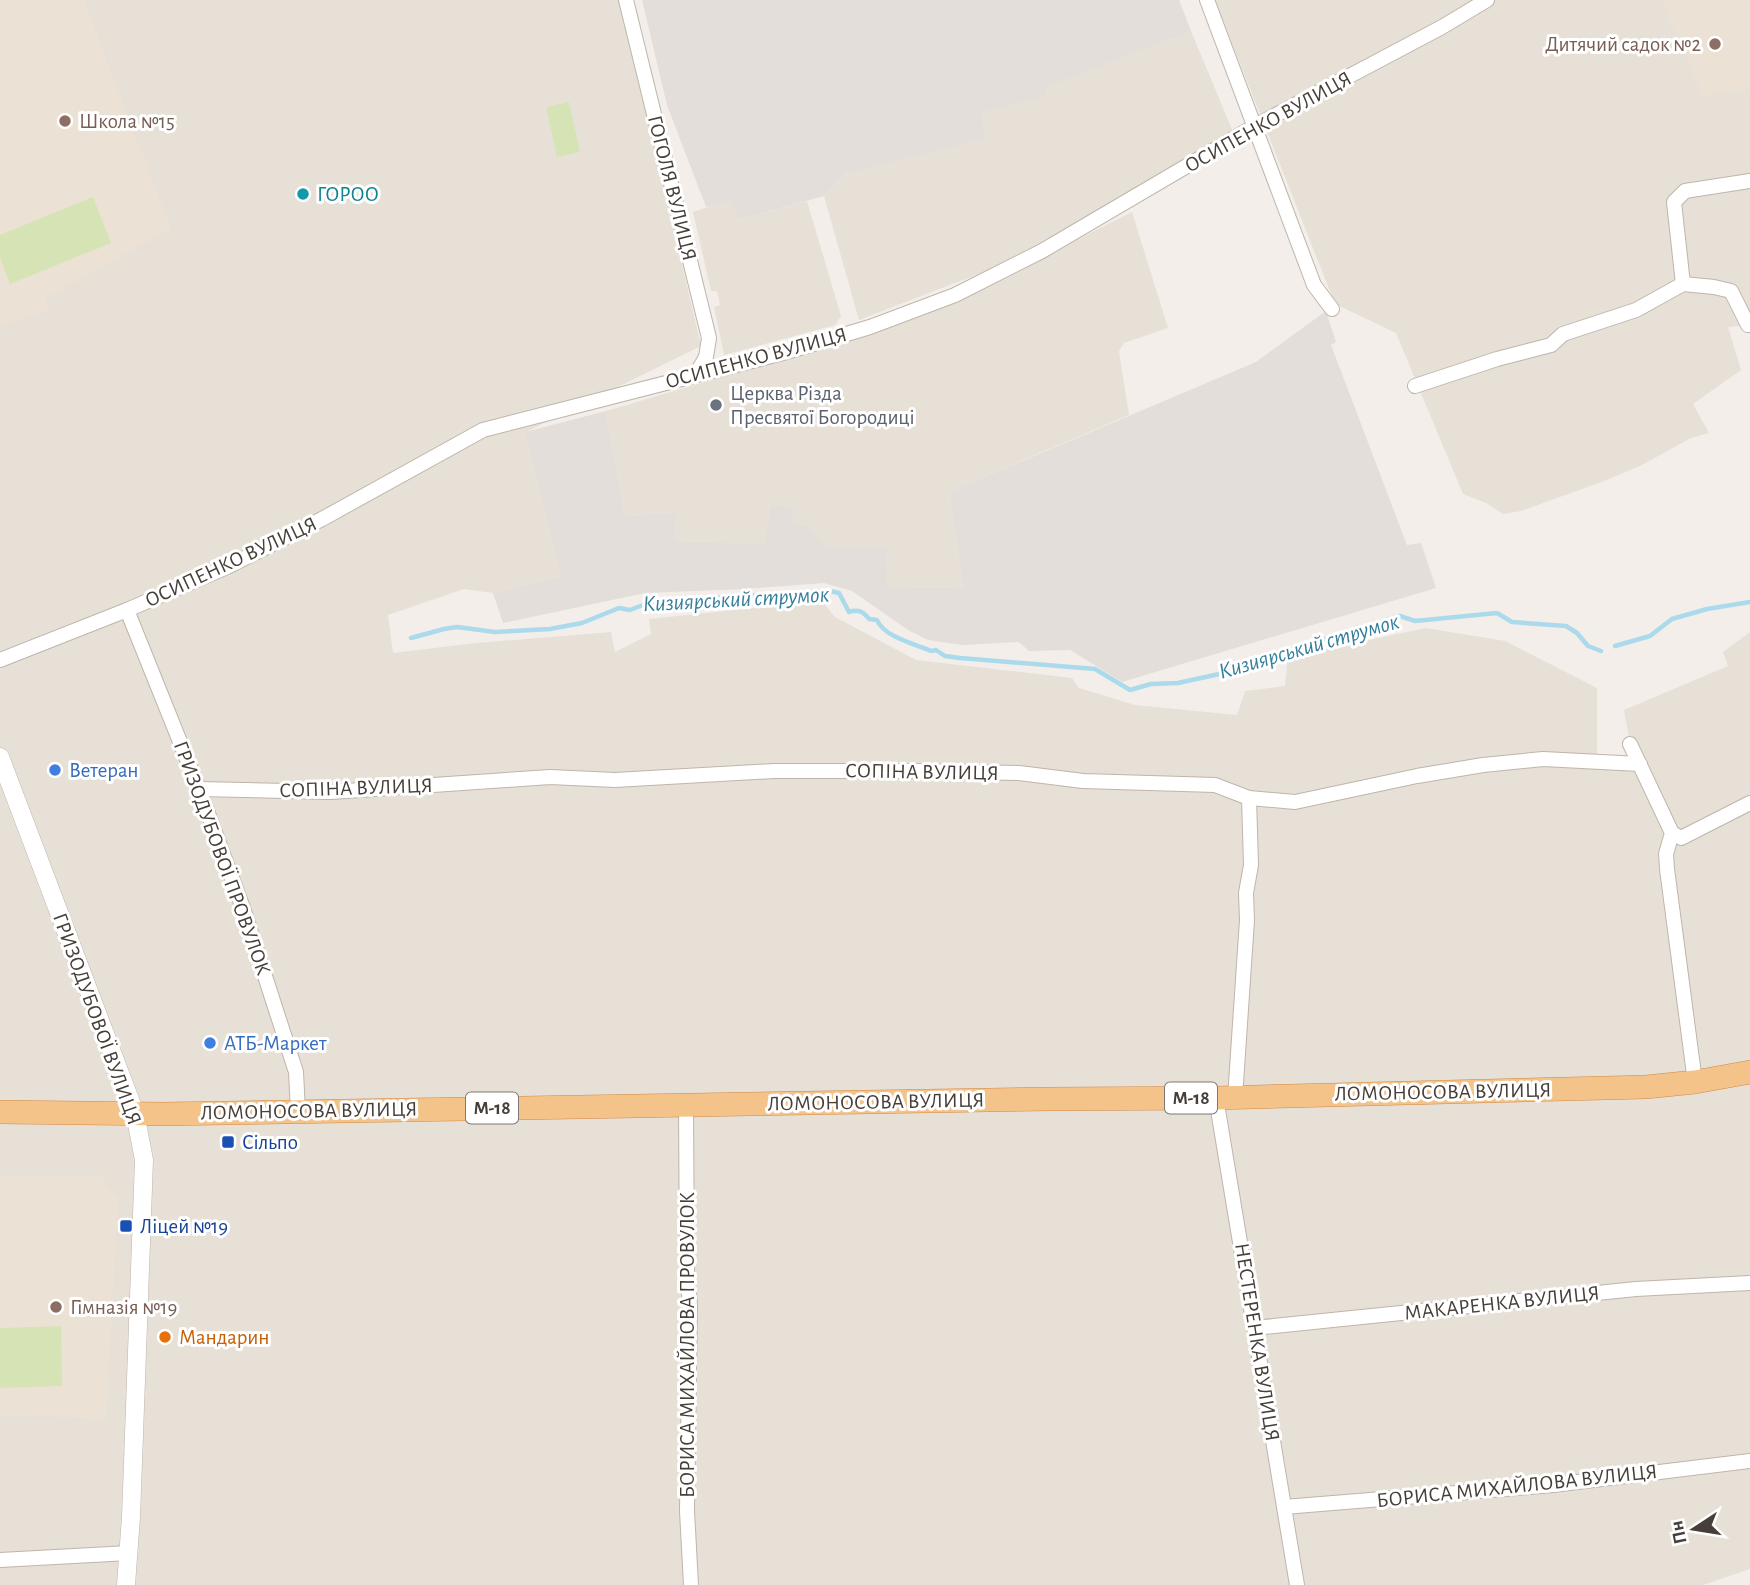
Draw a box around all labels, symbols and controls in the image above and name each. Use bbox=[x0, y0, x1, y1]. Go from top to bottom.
place label: Дитячий садок №2 bbox=[1545, 34, 1701, 55]
marker: Дитячий садок №2 bbox=[1707, 36, 1723, 52]
street label: ОСИПЕНКО ВУЛИЦЯ bbox=[1181, 67, 1355, 177]
place label: Школа №15 bbox=[79, 111, 175, 132]
marker: Школа №15 bbox=[57, 113, 73, 129]
street label: ГОГОЛЯ ВУЛИЦЯ bbox=[644, 113, 700, 263]
place label: ГОРОО bbox=[317, 184, 379, 205]
marker: ГОРОО bbox=[295, 186, 311, 202]
street label: ОСИПЕНКО ВУЛИЦЯ bbox=[663, 324, 849, 392]
place label: Церква Різда Пресвятої Богородиці bbox=[730, 383, 915, 428]
marker: Церква Різда Пресвятої Богородиці bbox=[708, 397, 724, 413]
street label: ОСИПЕНКО ВУЛИЦЯ bbox=[142, 513, 320, 611]
water label: Кизиярський струмок bbox=[642, 584, 830, 616]
water label: Кизиярський струмок bbox=[1216, 610, 1402, 684]
street label: ГРИЗОДУБОВОЇ ПРОВУЛОК bbox=[170, 738, 275, 978]
place label: Ветеран bbox=[69, 760, 139, 781]
street label: СОПІНА ВУЛИЦЯ bbox=[845, 760, 999, 784]
marker: Ветеран bbox=[47, 762, 63, 778]
street label: СОПІНА ВУЛИЦЯ bbox=[279, 775, 433, 801]
street label: ГРИЗОДУБОВОЇ ВУЛИЦЯ bbox=[49, 910, 146, 1128]
place label: АТБ-Маркет bbox=[224, 1033, 327, 1054]
marker: АТБ-Маркет bbox=[202, 1035, 218, 1051]
street label: ЛОМОНОСОВА ВУЛИЦЯ bbox=[1334, 1080, 1552, 1104]
road number: М-18 bbox=[1165, 1082, 1217, 1114]
street label: ЛОМОНОСОВА ВУЛИЦЯ bbox=[767, 1090, 985, 1114]
road number: М-18 bbox=[466, 1092, 518, 1124]
street label: ЛОМОНОСОВА ВУЛИЦЯ bbox=[200, 1099, 418, 1123]
place label: Сільпо bbox=[242, 1132, 298, 1153]
marker: Сільпо bbox=[220, 1134, 236, 1150]
street label: БОРИСА МИХАЙЛОВА ПРОВУЛОК bbox=[676, 1192, 698, 1498]
place label: Ліцей №19 bbox=[140, 1216, 228, 1237]
marker: Ліцей №19 bbox=[118, 1218, 134, 1234]
street label: НЕСТЕРЕНКА ВУЛИЦЯ bbox=[1231, 1241, 1283, 1443]
street label: МАКАРЕНКА ВУЛИЦЯ bbox=[1403, 1282, 1601, 1324]
place label: Гімназія №19 bbox=[70, 1297, 177, 1318]
marker: Гімназія №19 bbox=[48, 1299, 64, 1315]
place label: Мандарин bbox=[179, 1327, 269, 1348]
marker: Мандарин bbox=[157, 1329, 173, 1345]
street label: БОРИСА МИХАЙЛОВА ВУЛИЦЯ bbox=[1375, 1460, 1658, 1511]
north arrow bbox=[1659, 1494, 1729, 1564]
text: Пн bbox=[1667, 1519, 1691, 1546]

